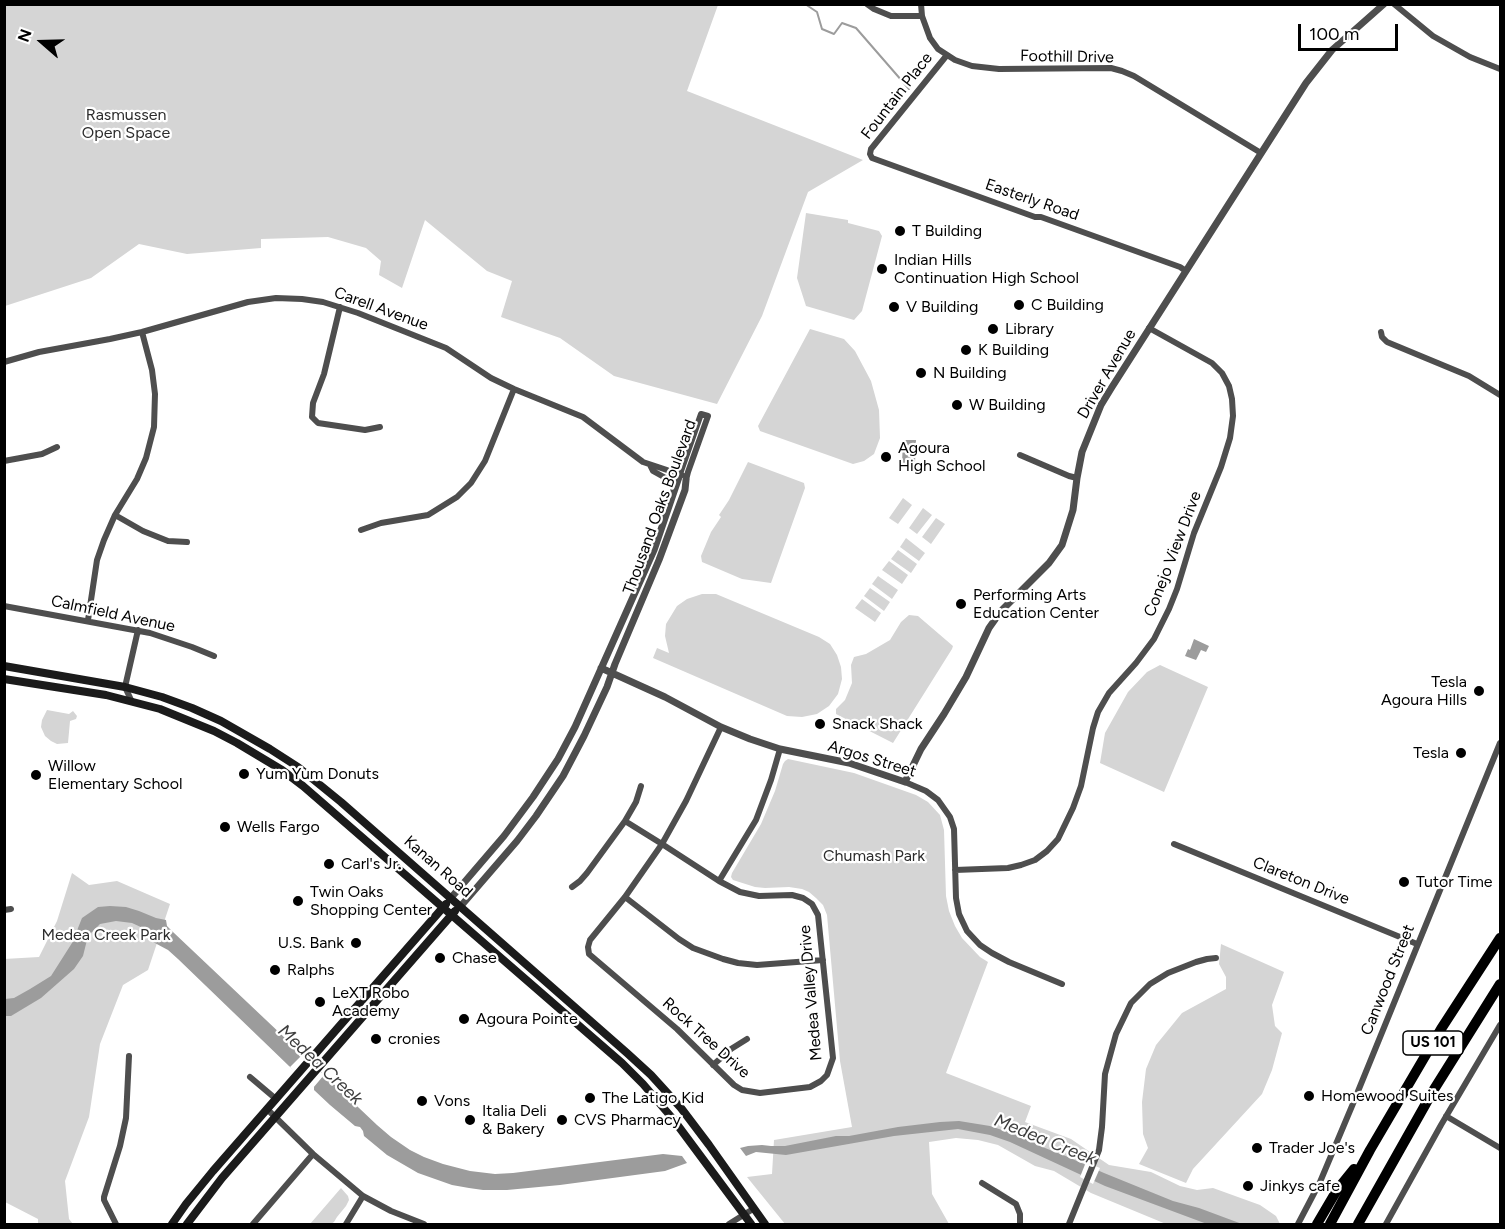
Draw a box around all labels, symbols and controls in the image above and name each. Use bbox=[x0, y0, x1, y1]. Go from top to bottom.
north arrow bbox=[12, 12, 72, 72]
scale bar bbox=[1301, 12, 1402, 50]
text: 100 m bbox=[1309, 23, 1359, 45]
text: N bbox=[14, 27, 36, 45]
street label: Foothill Drive bbox=[1020, 47, 1114, 67]
street label: Fountain Place bbox=[857, 49, 937, 143]
park label: Rasmussen Open Space bbox=[82, 105, 170, 143]
street label: Easterly Road bbox=[983, 175, 1081, 225]
place label: T Building bbox=[912, 221, 982, 241]
marker: T Building bbox=[893, 224, 907, 238]
place label: Indian Hills Continuation High School bbox=[894, 250, 1079, 288]
marker: Indian Hills Continuation High School bbox=[875, 262, 889, 276]
street label: Carell Avenue bbox=[331, 283, 431, 335]
place label: C Building bbox=[1031, 295, 1104, 315]
place label: V Building bbox=[906, 297, 978, 317]
marker: C Building bbox=[1012, 298, 1026, 312]
marker: V Building bbox=[887, 300, 901, 314]
place label: Library bbox=[1005, 319, 1054, 339]
marker: Library bbox=[986, 322, 1000, 336]
street label: Driver Avenue bbox=[1074, 326, 1140, 422]
place label: K Building bbox=[978, 340, 1049, 360]
marker: K Building bbox=[959, 343, 973, 357]
place label: N Building bbox=[933, 363, 1007, 383]
marker: N Building bbox=[914, 366, 928, 380]
place label: W Building bbox=[969, 395, 1046, 415]
marker: W Building bbox=[950, 398, 964, 412]
street label: Thousand Oaks Boulevard bbox=[619, 417, 701, 597]
place label: Agoura High School bbox=[898, 438, 985, 476]
marker: Agoura High School bbox=[879, 450, 893, 464]
street label: Conejo View Drive bbox=[1140, 489, 1206, 619]
place label: Performing Arts Education Center bbox=[973, 585, 1099, 623]
street label: Calmfield Avenue bbox=[49, 591, 177, 637]
marker: Performing Arts Education Center bbox=[954, 597, 968, 611]
place label: Tesla Agoura Hills bbox=[1381, 672, 1467, 710]
marker: Tesla Agoura Hills bbox=[1472, 684, 1486, 698]
place label: Snack Shack bbox=[832, 714, 923, 734]
marker: Snack Shack bbox=[813, 717, 827, 731]
street label: Argos Street bbox=[826, 736, 918, 782]
place label: Tesla bbox=[1413, 743, 1449, 763]
marker: Tesla bbox=[1454, 746, 1468, 760]
place label: Willow Elementary School bbox=[48, 756, 182, 794]
place label: Yum Yum Donuts bbox=[256, 764, 379, 784]
marker: Yum Yum Donuts bbox=[237, 767, 251, 781]
marker: Willow Elementary School bbox=[29, 768, 43, 782]
place label: Wells Fargo bbox=[237, 817, 320, 837]
marker: Wells Fargo bbox=[218, 820, 232, 834]
street label: Kanan Road bbox=[400, 832, 476, 902]
park label: Chumash Park bbox=[823, 846, 925, 866]
street label: Clareton Drive bbox=[1250, 853, 1352, 909]
place label: Carl's Jr. bbox=[341, 854, 401, 874]
marker: Carl's Jr. bbox=[322, 857, 336, 871]
place label: Tutor Time bbox=[1416, 872, 1493, 892]
marker: Tutor Time bbox=[1397, 875, 1411, 889]
place label: Twin Oaks Shopping Center bbox=[310, 882, 432, 920]
marker: Twin Oaks Shopping Center bbox=[291, 894, 305, 908]
street label: Canwood Street bbox=[1357, 922, 1419, 1038]
street label: Medea Valley Drive bbox=[796, 924, 826, 1062]
park label: Medea Creek Park bbox=[41, 925, 171, 945]
place label: U.S. Bank bbox=[278, 933, 344, 953]
marker: U.S. Bank bbox=[349, 936, 363, 950]
place label: Chase bbox=[452, 948, 497, 968]
marker: Chase bbox=[433, 951, 447, 965]
place label: Ralphs bbox=[287, 960, 335, 980]
marker: Ralphs bbox=[268, 963, 282, 977]
place label: LeXT Robo Academy bbox=[332, 983, 410, 1021]
street label: Rock Tree Drive bbox=[658, 994, 754, 1082]
marker: LeXT Robo Academy bbox=[313, 995, 327, 1009]
place label: Agoura Pointe bbox=[476, 1009, 578, 1029]
marker: Agoura Pointe bbox=[457, 1012, 471, 1026]
water label: Medea Creek bbox=[273, 1020, 367, 1110]
place label: cronies bbox=[388, 1029, 440, 1049]
road number: US 101 bbox=[1403, 1031, 1463, 1055]
marker: cronies bbox=[369, 1032, 383, 1046]
place label: Homewood Suites bbox=[1321, 1086, 1453, 1106]
place label: The Latigo Kid bbox=[602, 1088, 704, 1108]
marker: Homewood Suites bbox=[1302, 1089, 1316, 1103]
place label: Vons bbox=[434, 1091, 470, 1111]
marker: The Latigo Kid bbox=[583, 1091, 597, 1105]
marker: Vons bbox=[415, 1094, 429, 1108]
place label: Italia Deli & Bakery bbox=[482, 1101, 547, 1139]
place label: CVS Pharmacy bbox=[574, 1110, 681, 1130]
water label: Medea Creek bbox=[991, 1110, 1099, 1170]
marker: Italia Deli & Bakery bbox=[463, 1113, 477, 1127]
marker: CVS Pharmacy bbox=[555, 1113, 569, 1127]
place label: Trader Joe's bbox=[1269, 1138, 1355, 1158]
marker: Trader Joe's bbox=[1250, 1141, 1264, 1155]
place label: Jinkys cafe bbox=[1260, 1176, 1340, 1196]
marker: Jinkys cafe bbox=[1241, 1179, 1255, 1193]

